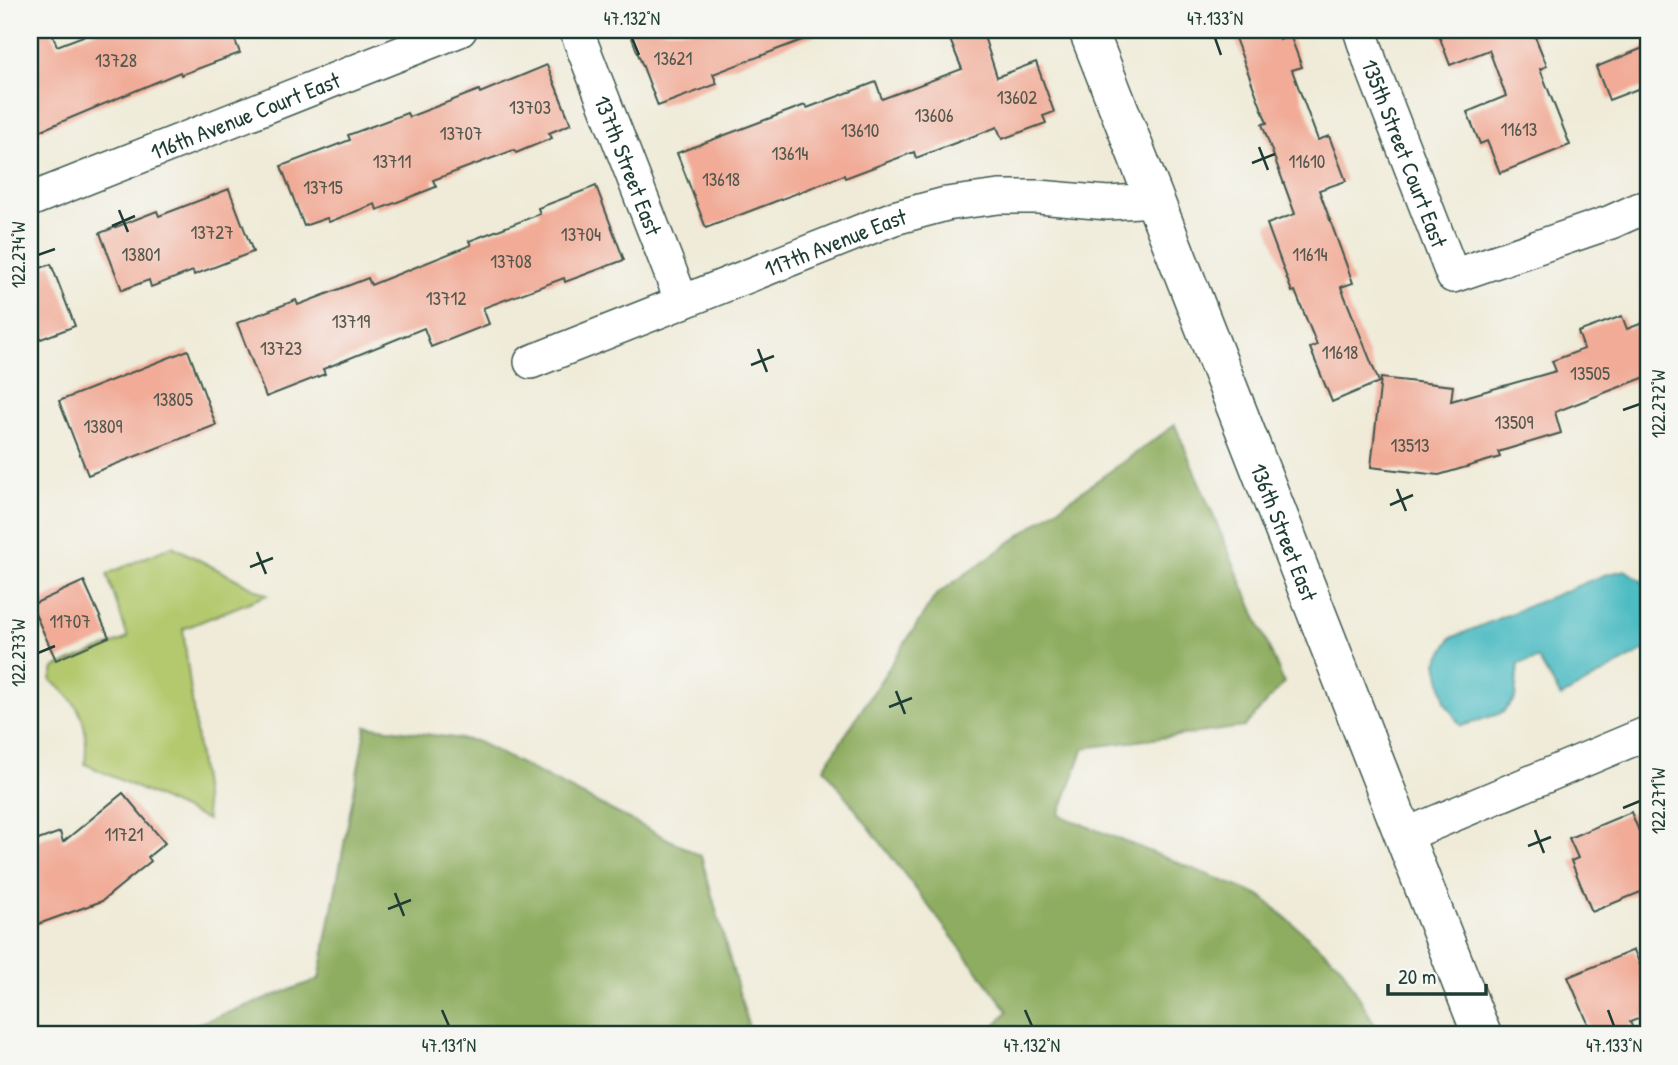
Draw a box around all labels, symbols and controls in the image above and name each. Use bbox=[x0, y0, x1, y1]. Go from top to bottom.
text: 47.132°N bbox=[604, 6, 660, 31]
text: 47.133°N bbox=[1187, 6, 1243, 31]
house number: 13621 bbox=[654, 45, 692, 71]
house number: 13728 bbox=[95, 47, 137, 73]
street label: 135th Street Court East bbox=[1355, 55, 1456, 252]
street label: 116th Avenue Court East bbox=[145, 63, 345, 167]
house number: 13602 bbox=[997, 84, 1037, 110]
street label: 137th Street East bbox=[587, 91, 670, 241]
house number: 13703 bbox=[509, 94, 551, 120]
house number: 13606 bbox=[914, 102, 954, 128]
house number: 11613 bbox=[1501, 116, 1537, 142]
house number: 13610 bbox=[841, 117, 879, 143]
house number: 13707 bbox=[440, 120, 482, 146]
house number: 13614 bbox=[771, 140, 809, 166]
house number: 13711 bbox=[373, 148, 411, 174]
house number: 11610 bbox=[1289, 148, 1325, 174]
house number: 13618 bbox=[702, 166, 740, 192]
house number: 13715 bbox=[303, 174, 343, 200]
street label: 117th Avenue East bbox=[759, 200, 910, 284]
house number: 13727 bbox=[190, 219, 234, 245]
house number: 13704 bbox=[561, 221, 601, 247]
text: 122.274°W bbox=[6, 222, 31, 288]
house number: 13801 bbox=[121, 241, 161, 267]
house number: 11614 bbox=[1292, 241, 1328, 267]
house number: 13708 bbox=[490, 248, 532, 274]
house number: 13712 bbox=[426, 285, 466, 311]
house number: 13719 bbox=[332, 308, 370, 334]
house number: 13723 bbox=[260, 335, 302, 361]
house number: 11618 bbox=[1322, 339, 1358, 365]
house number: 13505 bbox=[1570, 360, 1610, 386]
text: 122.272°W bbox=[1646, 370, 1671, 438]
house number: 13805 bbox=[153, 386, 193, 412]
house number: 13509 bbox=[1495, 409, 1533, 435]
house number: 13809 bbox=[83, 413, 123, 439]
house number: 13513 bbox=[1391, 432, 1429, 458]
street label: 136th Street East bbox=[1244, 458, 1326, 606]
house number: 11707 bbox=[49, 608, 91, 634]
text: 122.273°W bbox=[6, 619, 31, 687]
text: 122.271°W bbox=[1646, 768, 1671, 834]
house number: 11721 bbox=[105, 821, 144, 847]
scale bar bbox=[1388, 953, 1486, 997]
text: 20 m bbox=[1398, 962, 1436, 991]
text: 47.131°N bbox=[422, 1033, 476, 1058]
text: 47.132°N bbox=[1004, 1033, 1060, 1058]
text: 47.133°N bbox=[1586, 1033, 1642, 1058]

